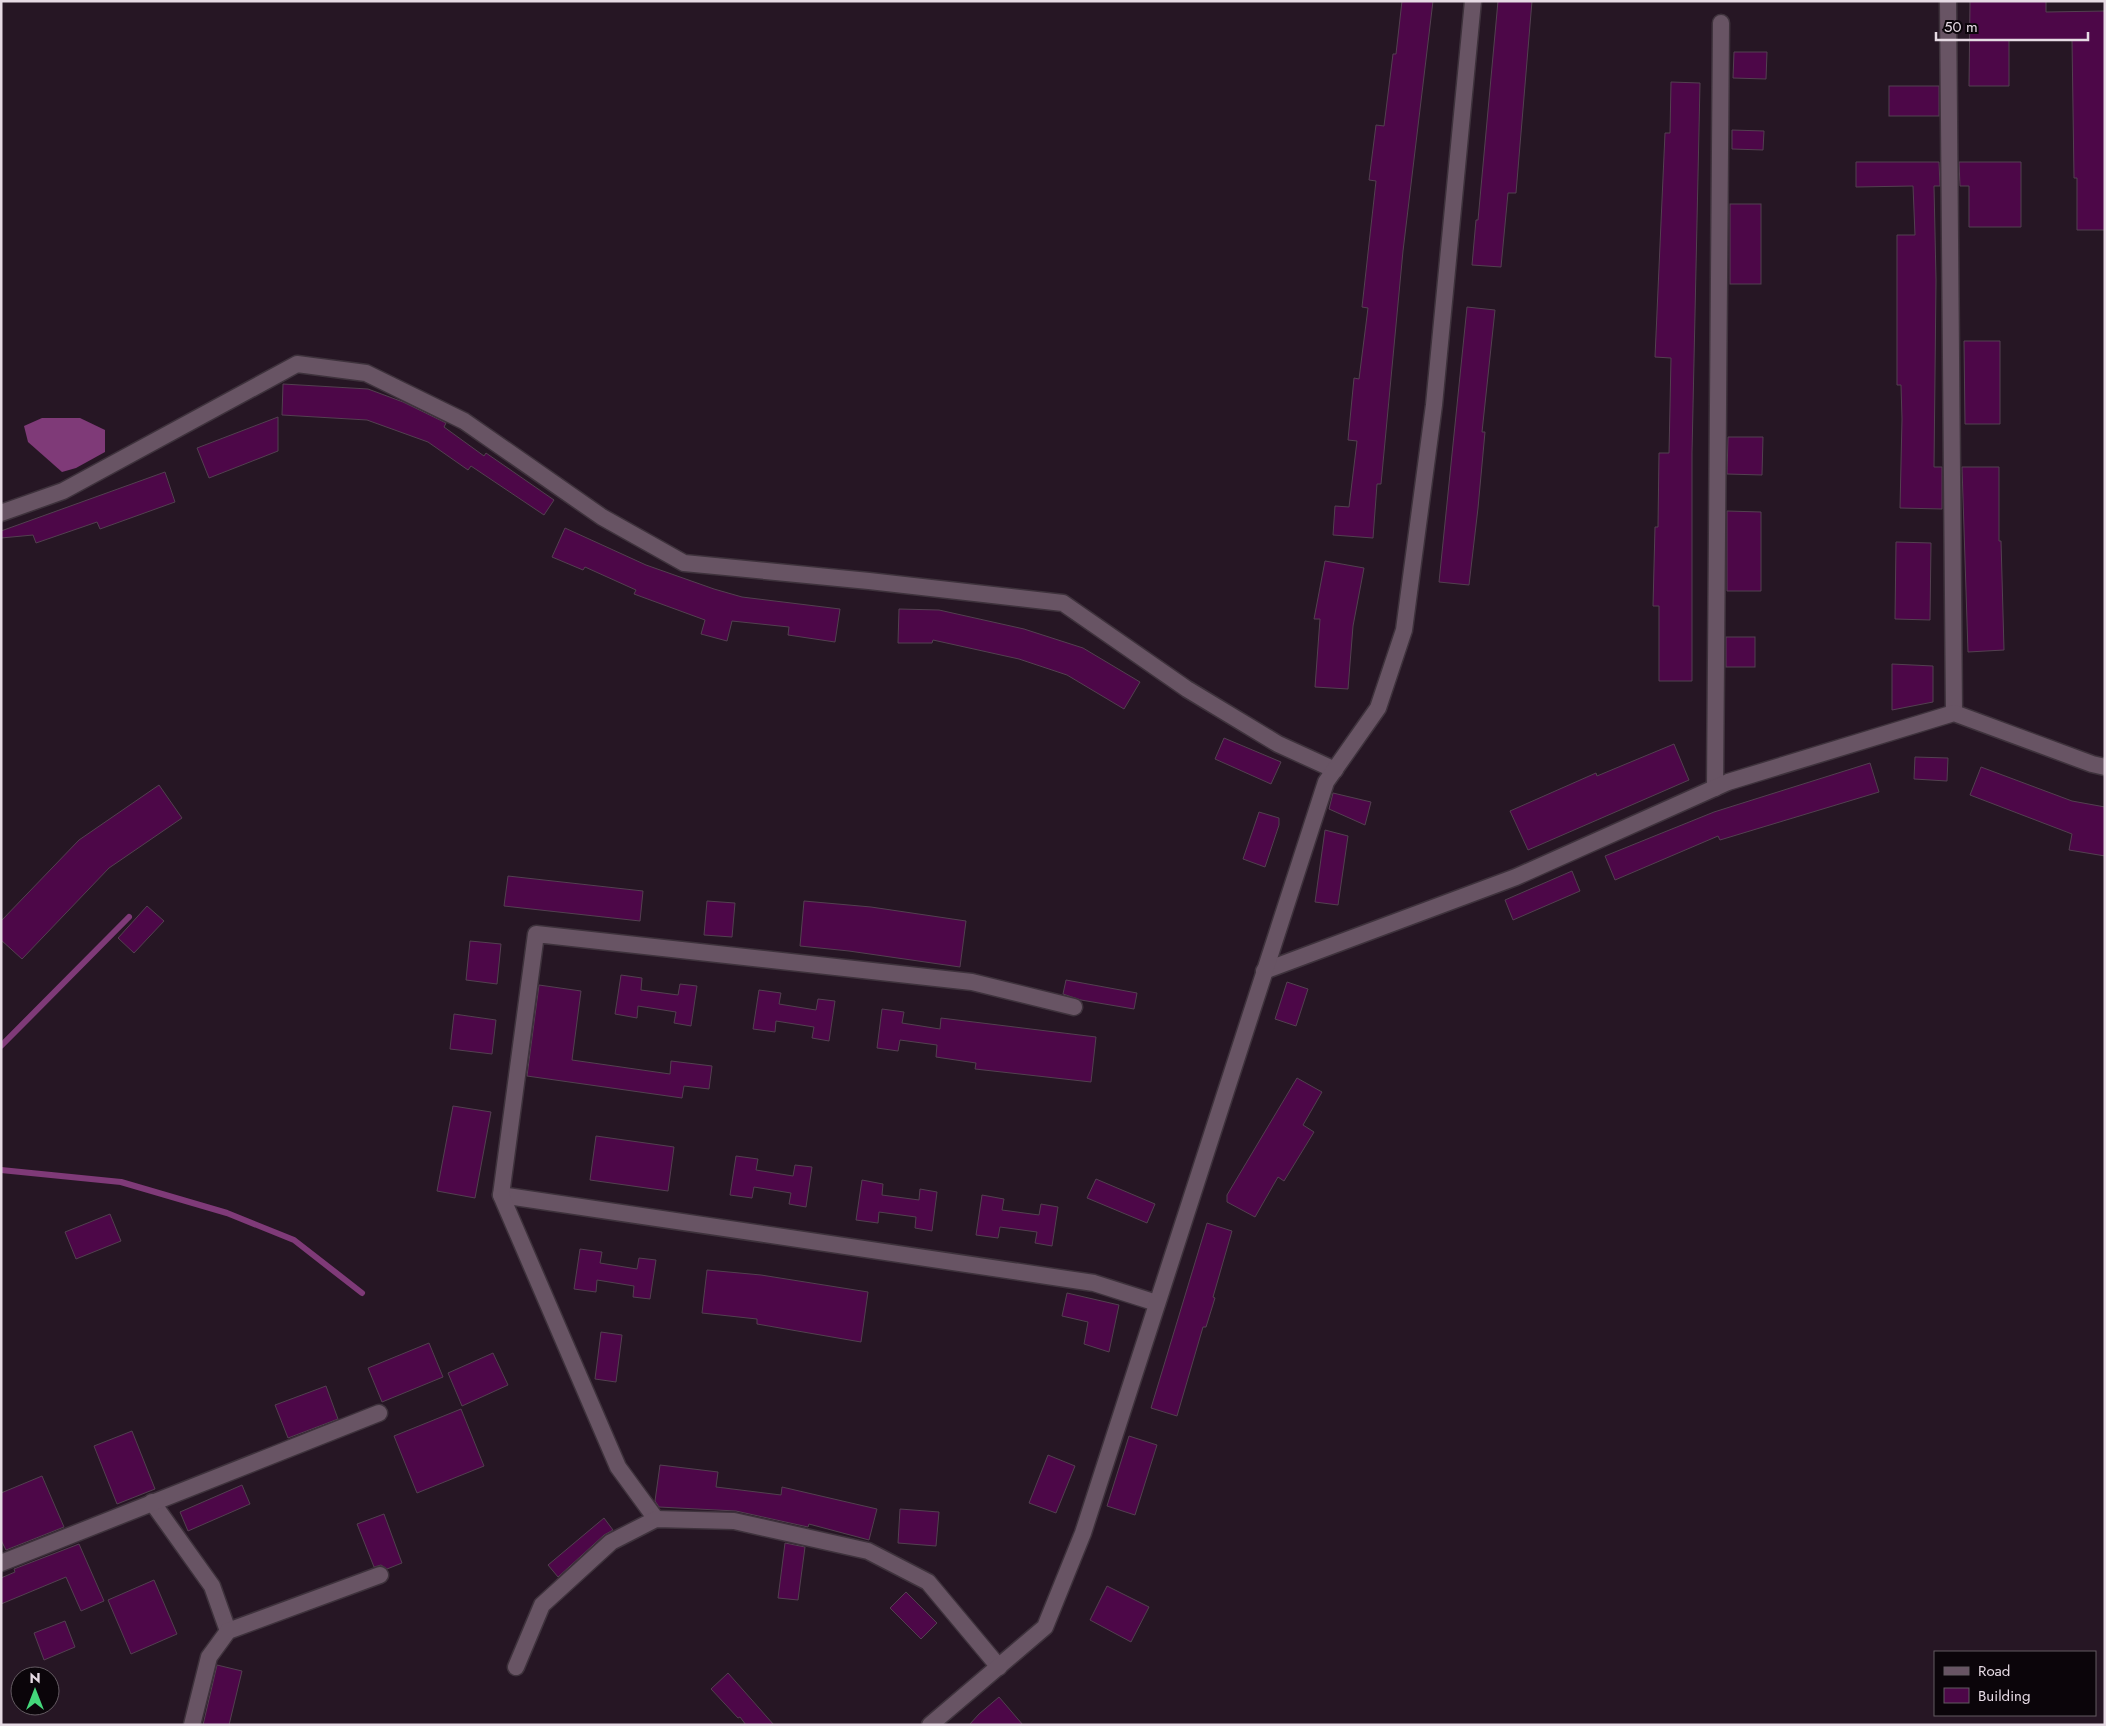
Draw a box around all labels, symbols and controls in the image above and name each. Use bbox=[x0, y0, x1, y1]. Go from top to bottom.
scale bar bbox=[1936, 10, 2088, 42]
text: 50 m bbox=[1944, 16, 1978, 38]
legend bbox=[1934, 1651, 2096, 1716]
text: Road bbox=[1978, 1660, 2010, 1682]
north arrow bbox=[10, 1666, 60, 1716]
text: N bbox=[29, 1668, 41, 1688]
text: Building bbox=[1978, 1685, 2030, 1707]

